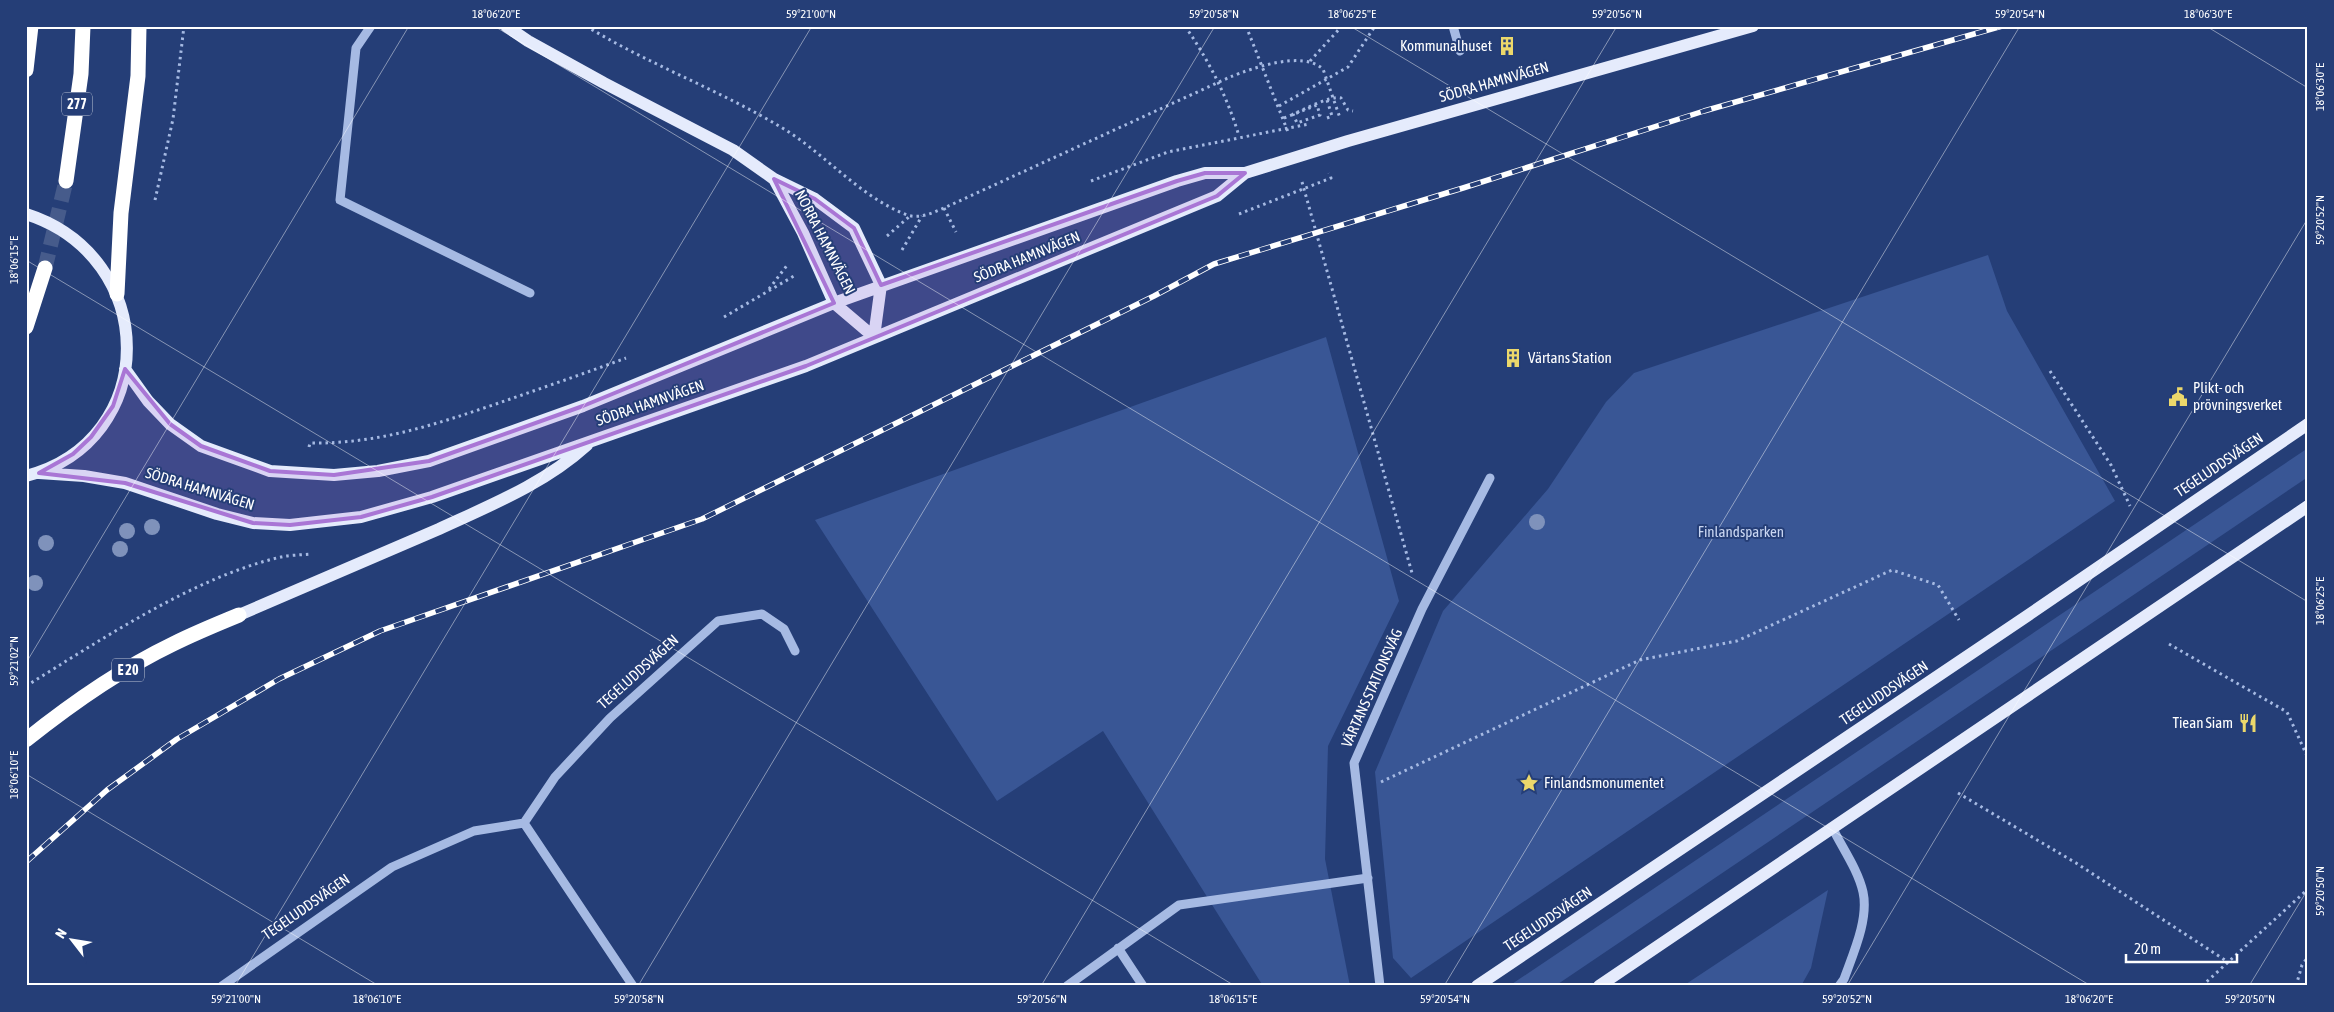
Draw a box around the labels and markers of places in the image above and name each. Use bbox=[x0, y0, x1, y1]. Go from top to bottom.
building icon: Kommunalhuset bbox=[1496, 35, 1518, 57]
place label: Kommunalhuset bbox=[1400, 37, 1492, 54]
building icon: Värtans Station bbox=[1502, 347, 1524, 369]
place label: Värtans Station bbox=[1528, 349, 1612, 366]
place label: Plikt- och prövningsverket bbox=[2193, 379, 2282, 413]
public building icon: Plikt- och prövningsverket bbox=[2167, 386, 2189, 408]
restaurant icon: Tiean Siam bbox=[2237, 712, 2259, 734]
place label: Tiean Siam bbox=[2173, 714, 2233, 731]
place icon: Finlandsmonumentet bbox=[1518, 772, 1540, 794]
place label: Finlandsmonumentet bbox=[1544, 774, 1664, 791]

